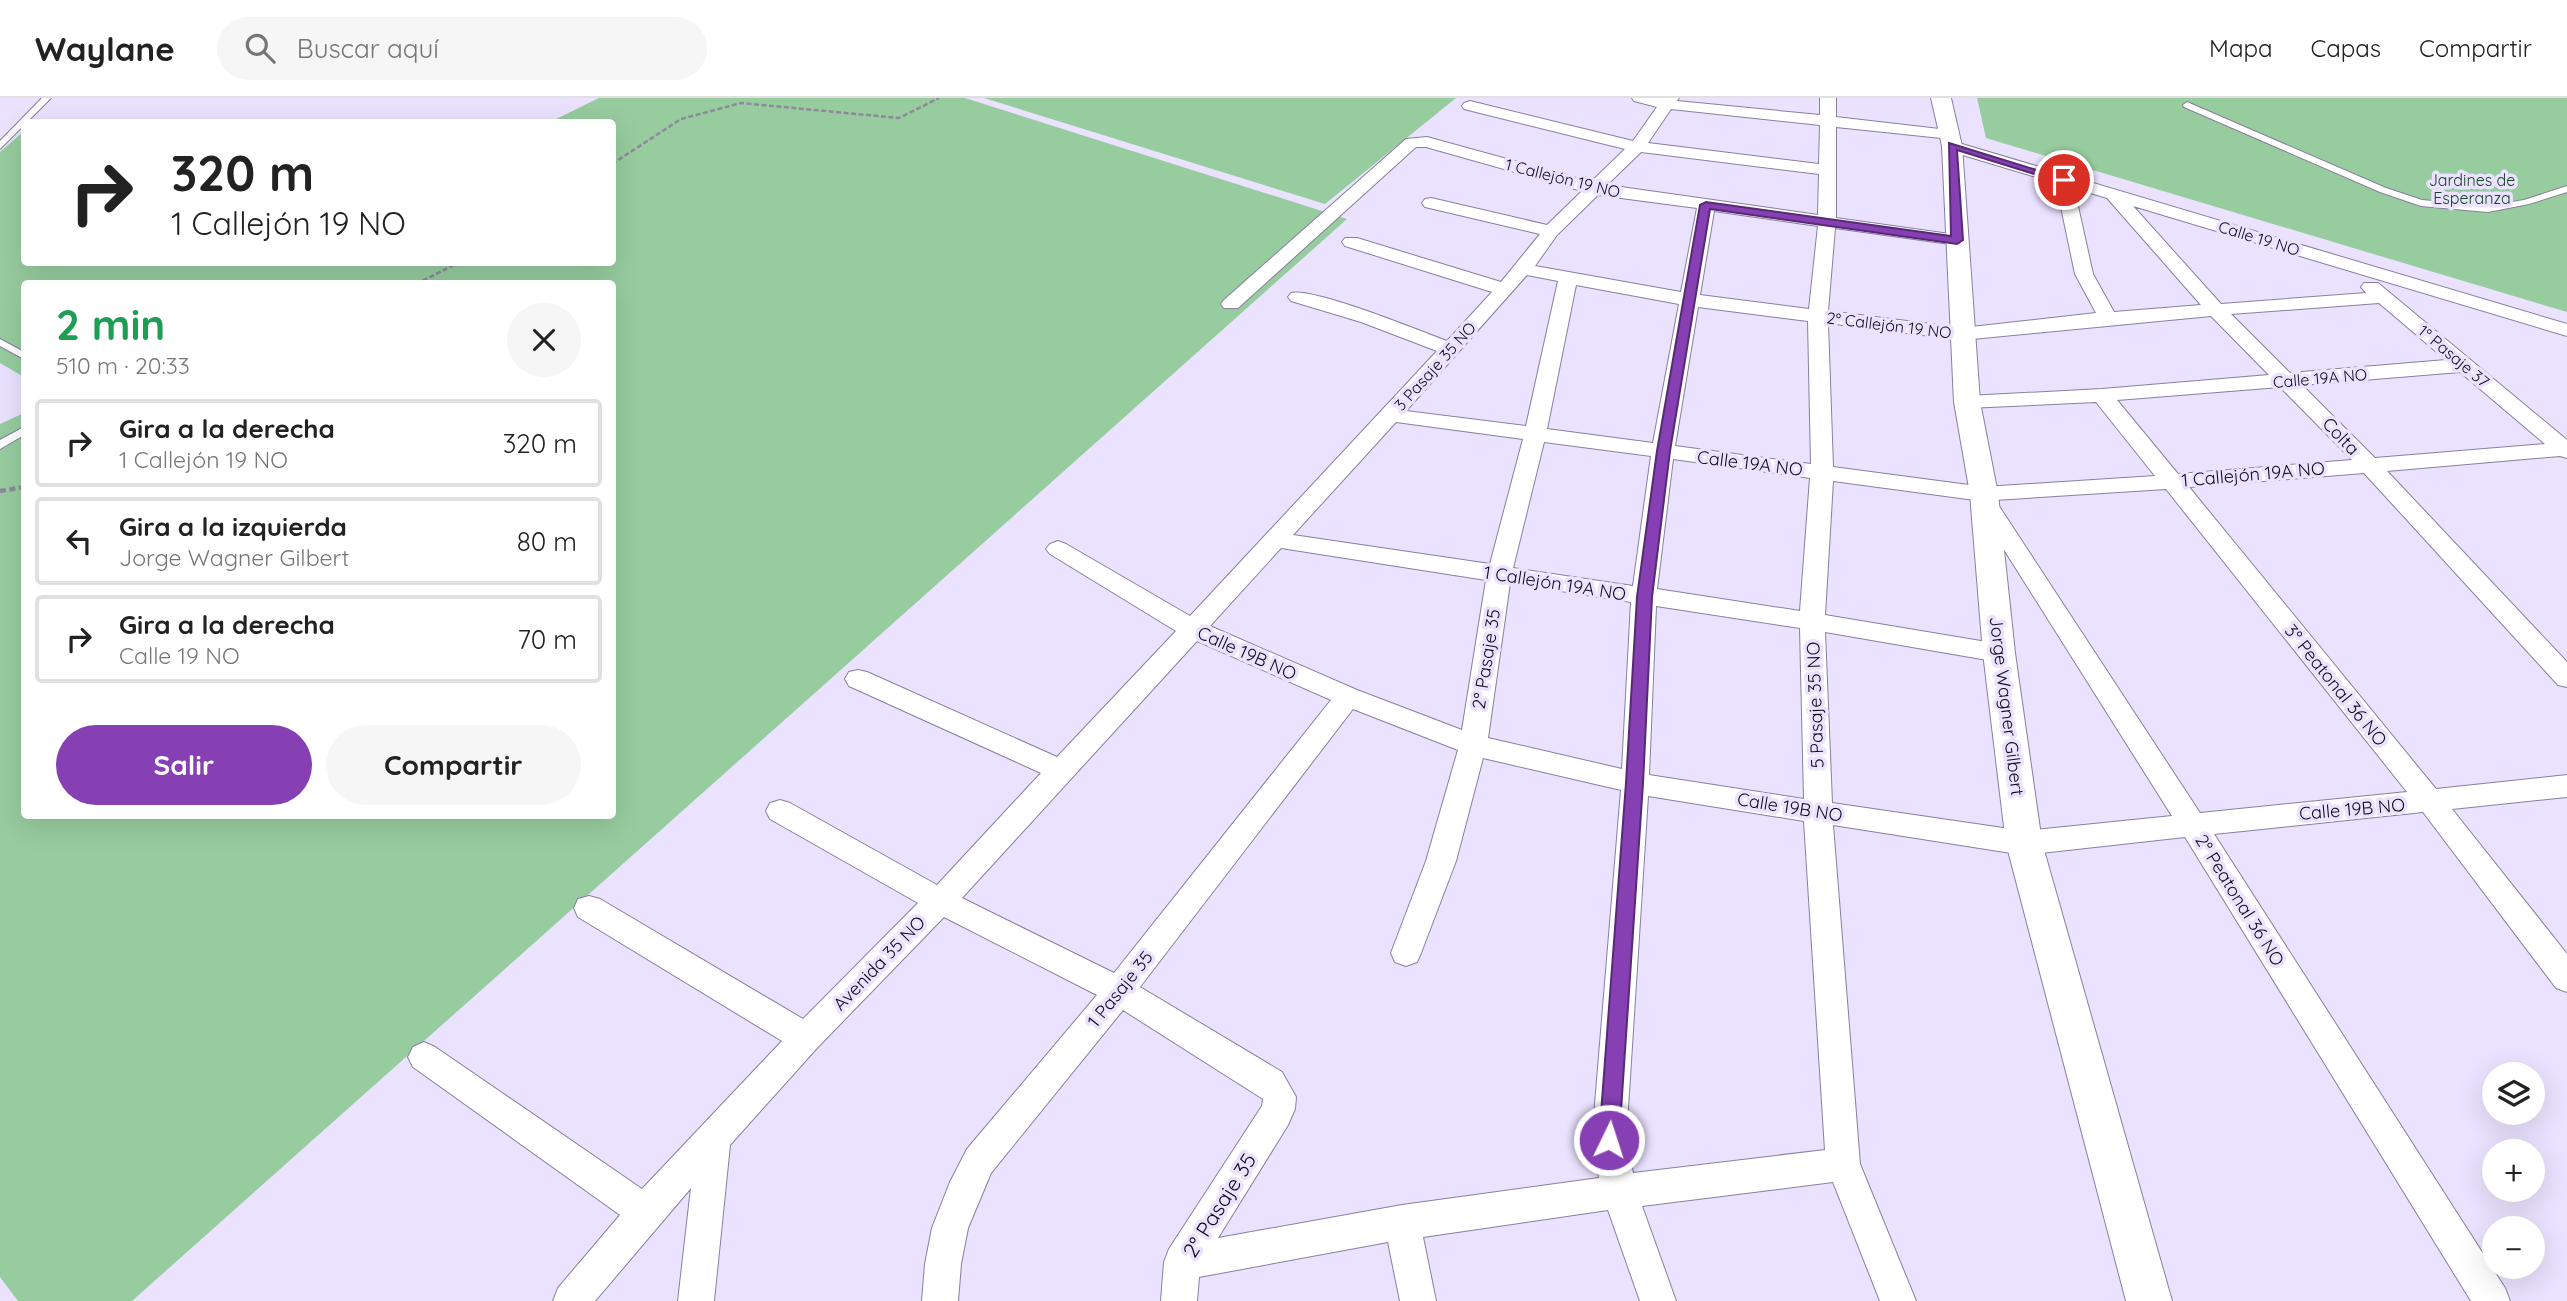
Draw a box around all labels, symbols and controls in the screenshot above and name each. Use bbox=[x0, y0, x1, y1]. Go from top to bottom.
search box bbox=[217, 17, 707, 80]
text: Waylane bbox=[35, 28, 175, 69]
icon: search bbox=[241, 29, 279, 67]
text: Buscar aquí bbox=[297, 32, 439, 65]
text: Mapa bbox=[2209, 33, 2273, 63]
text: Capas bbox=[2311, 33, 2381, 63]
text: Compartir bbox=[2419, 33, 2532, 63]
text: 320 m bbox=[171, 142, 314, 203]
icon: right bbox=[56, 147, 147, 238]
pin bbox=[2034, 150, 2094, 210]
street label: 1 Callejón 19 NO bbox=[1504, 154, 1622, 202]
icon: arrive bbox=[2045, 161, 2083, 199]
park label: Jardines de Esperanza bbox=[2429, 170, 2515, 208]
text: 1 Callejón 19 NO bbox=[171, 203, 406, 243]
street label: Calle 19 NO bbox=[2216, 216, 2302, 260]
text: 2 min bbox=[56, 298, 165, 351]
button: close bbox=[507, 303, 581, 377]
street label: 2° Callejón 19 NO bbox=[1825, 307, 1953, 343]
street label: 3 Pasaje 35 NO bbox=[1390, 318, 1480, 414]
street label: 1° Pasaje 37 bbox=[2414, 321, 2494, 391]
text: 510 m · 20:33 bbox=[56, 351, 190, 380]
street label: Calle 19A NO bbox=[2272, 364, 2368, 392]
text: Gira a la derecha bbox=[119, 412, 335, 445]
street label: Colta bbox=[2318, 412, 2364, 460]
icon: right bbox=[60, 424, 98, 462]
text: 320 m bbox=[503, 427, 577, 460]
text: 1 Callejón 19 NO bbox=[119, 445, 288, 474]
street label: Calle 19A NO bbox=[1696, 445, 1804, 481]
street label: 1 Callejón 19A NO bbox=[2180, 456, 2326, 492]
text: Gira a la izquierda bbox=[119, 510, 347, 543]
icon: left bbox=[60, 522, 98, 560]
text: 80 m bbox=[517, 525, 577, 558]
text: Jorge Wagner Gilbert bbox=[119, 543, 349, 572]
street label: 1 Callejón 19A NO bbox=[1482, 560, 1628, 606]
street label: 2° Pasaje 35 bbox=[1467, 607, 1505, 711]
text: Gira a la derecha bbox=[119, 608, 335, 641]
street label: Jorge Wagner Gilbert bbox=[1985, 615, 2029, 797]
street label: 3° Peatonal 36 NO bbox=[2280, 619, 2392, 751]
icon: right bbox=[60, 620, 98, 658]
street label: Calle 19B NO bbox=[1194, 621, 1300, 685]
text: 70 m bbox=[517, 623, 577, 656]
text: Calle 19 NO bbox=[119, 641, 240, 670]
street label: 5 Pasaje 35 NO bbox=[1801, 641, 1829, 769]
button: Salir bbox=[56, 725, 312, 805]
button: Compartir bbox=[326, 725, 581, 805]
street label: Calle 19B NO bbox=[1736, 787, 1844, 827]
street label: Calle 19B NO bbox=[2298, 793, 2406, 825]
street label: 2° Peatonal 36 NO bbox=[2190, 830, 2290, 970]
street label: Avenida 35 NO bbox=[828, 911, 930, 1015]
street label: 1 Pasaje 35 bbox=[1082, 946, 1158, 1032]
map controls bbox=[2482, 1062, 2545, 1279]
button: layers bbox=[2482, 1062, 2545, 1125]
position arrow bbox=[1572, 1103, 1646, 1177]
button: + bbox=[2482, 1139, 2545, 1202]
street label: 2° Pasaje 35 bbox=[1177, 1148, 1261, 1262]
button: − bbox=[2482, 1216, 2545, 1279]

